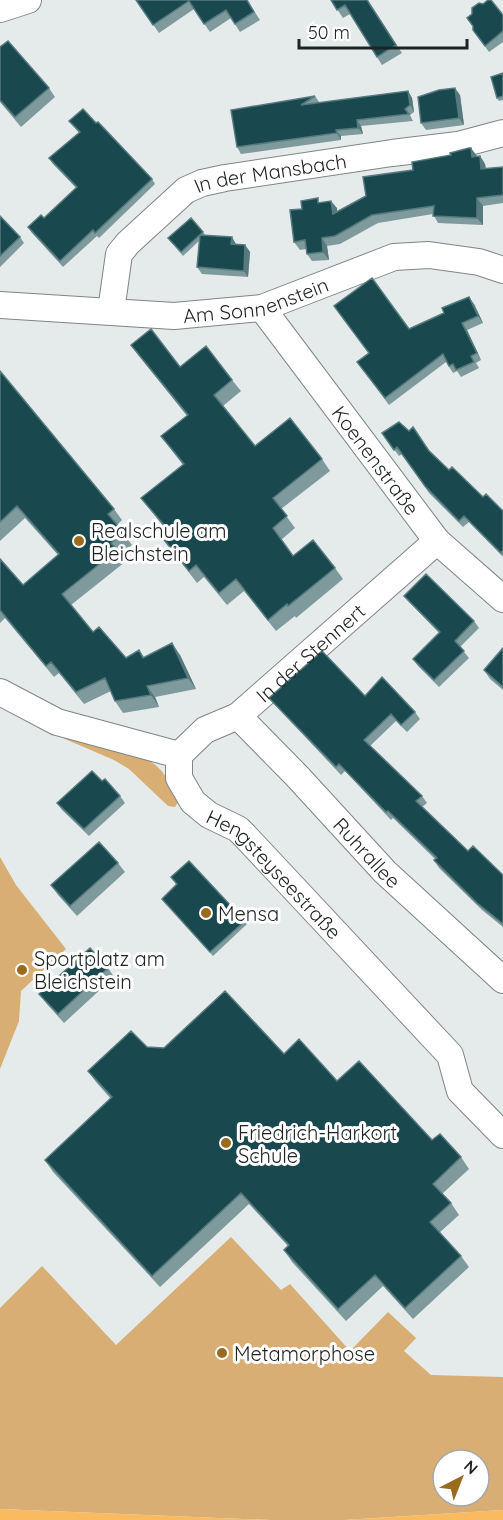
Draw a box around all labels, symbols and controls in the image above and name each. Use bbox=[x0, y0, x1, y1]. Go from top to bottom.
scale bar bbox=[299, 12, 467, 50]
text: 50 m bbox=[308, 21, 350, 44]
street label: In der Mansbach bbox=[190, 147, 348, 198]
street label: Am Sonnenstein bbox=[182, 271, 332, 328]
street label: Koenenstraße bbox=[327, 400, 425, 519]
place label: Realschule am Bleichstein bbox=[91, 518, 226, 566]
marker: Realschule am Bleichstein bbox=[72, 534, 86, 548]
street label: In der Stennert bbox=[251, 598, 370, 707]
street label: Hengsteyseestraße bbox=[203, 803, 347, 944]
street label: Ruhrallee bbox=[328, 812, 406, 893]
place label: Mensa bbox=[218, 901, 279, 926]
marker: Mensa bbox=[199, 906, 213, 920]
place label: Sportplatz am Bleichstein bbox=[34, 946, 165, 994]
marker: Sportplatz am Bleichstein bbox=[15, 963, 29, 977]
place label: Friedrich-Harkort Schule bbox=[238, 1120, 397, 1168]
marker: Friedrich-Harkort Schule bbox=[219, 1136, 233, 1150]
place label: Metamorphose bbox=[234, 1341, 375, 1366]
marker: Metamorphose bbox=[215, 1346, 229, 1360]
north arrow bbox=[431, 1448, 491, 1508]
text: N bbox=[460, 1455, 482, 1478]

